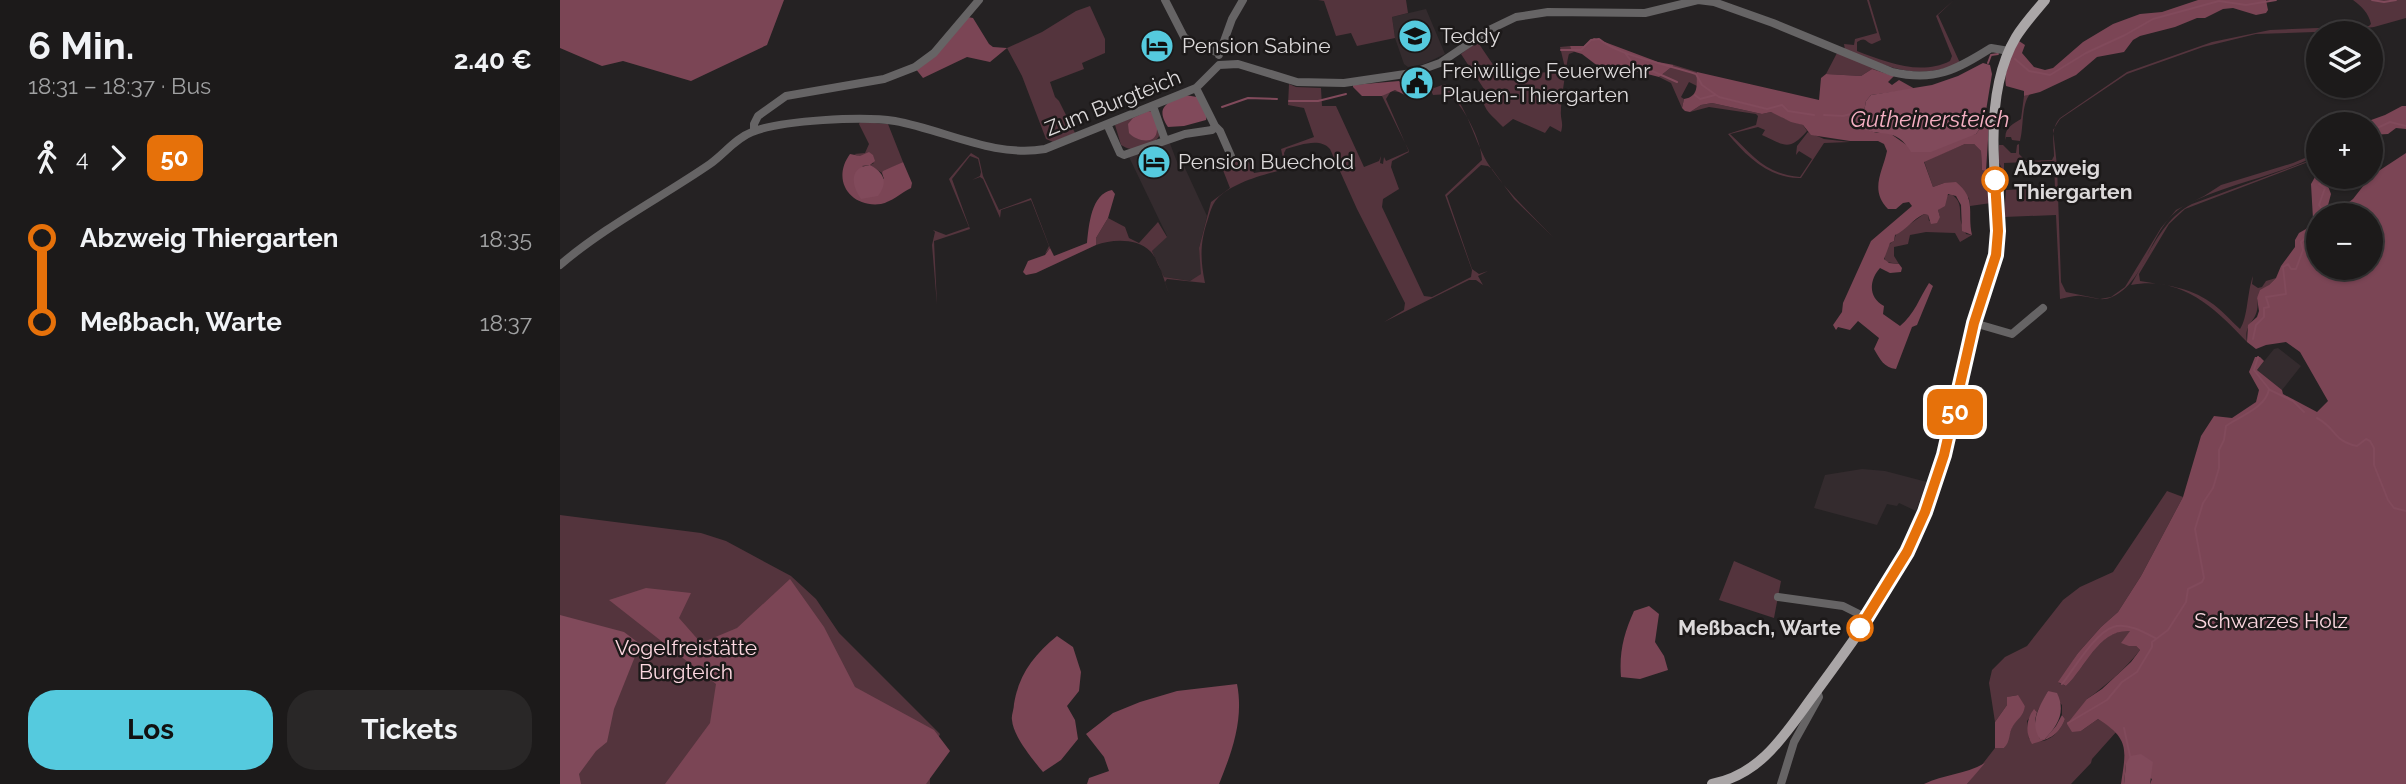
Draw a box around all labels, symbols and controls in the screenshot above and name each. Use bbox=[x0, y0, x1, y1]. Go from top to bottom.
school or university icon: Teddy bbox=[1396, 17, 1434, 55]
map controls bbox=[2306, 21, 2383, 280]
button: layers bbox=[2306, 21, 2383, 98]
text: 6 Min. bbox=[28, 23, 134, 68]
place label: Teddy bbox=[1440, 23, 1500, 48]
hotel icon: Pension Sabine bbox=[1138, 27, 1176, 65]
place label: Pension Sabine bbox=[1182, 33, 1331, 58]
text: 2.40 € bbox=[454, 45, 532, 75]
place label: Freiwillige Feuerwehr Plauen-Thiergarten bbox=[1442, 58, 1651, 107]
street label: Zum Burgteich bbox=[1041, 64, 1184, 141]
public building icon: Freiwillige Feuerwehr Plauen-Thiergarten bbox=[1398, 64, 1436, 102]
text: 18:31 – 18:37 · Bus bbox=[28, 72, 211, 99]
water label: Gutheinersteich bbox=[1850, 105, 2010, 132]
button: + bbox=[2306, 112, 2383, 189]
icon: walk bbox=[28, 139, 66, 177]
icon: forward bbox=[99, 139, 137, 177]
text: 50 bbox=[161, 143, 189, 172]
hotel icon: Pension Buechold bbox=[1135, 143, 1173, 181]
text: 4 bbox=[76, 144, 89, 171]
place label: Pension Buechold bbox=[1178, 149, 1354, 174]
place label: Abzweig Thiergarten bbox=[2014, 155, 2132, 204]
marker: Abzweig Thiergarten bbox=[1982, 167, 2008, 193]
button: − bbox=[2306, 203, 2383, 280]
text: Abzweig Thiergarten bbox=[80, 223, 339, 253]
text: 18:35 bbox=[479, 225, 532, 252]
text: Meßbach, Warte bbox=[80, 307, 282, 337]
text: 18:37 bbox=[480, 309, 532, 336]
line badge: 50 bbox=[1924, 389, 1986, 435]
text: 50 bbox=[1941, 397, 1969, 426]
park label: Schwarzes Holz bbox=[2194, 608, 2348, 633]
place label: Meßbach, Warte bbox=[1678, 615, 1841, 640]
marker: Meßbach, Warte bbox=[1847, 615, 1873, 641]
park label: Vogelfreistätte Burgteich bbox=[615, 635, 757, 684]
button: Los bbox=[28, 690, 273, 770]
button: Tickets bbox=[287, 690, 532, 770]

